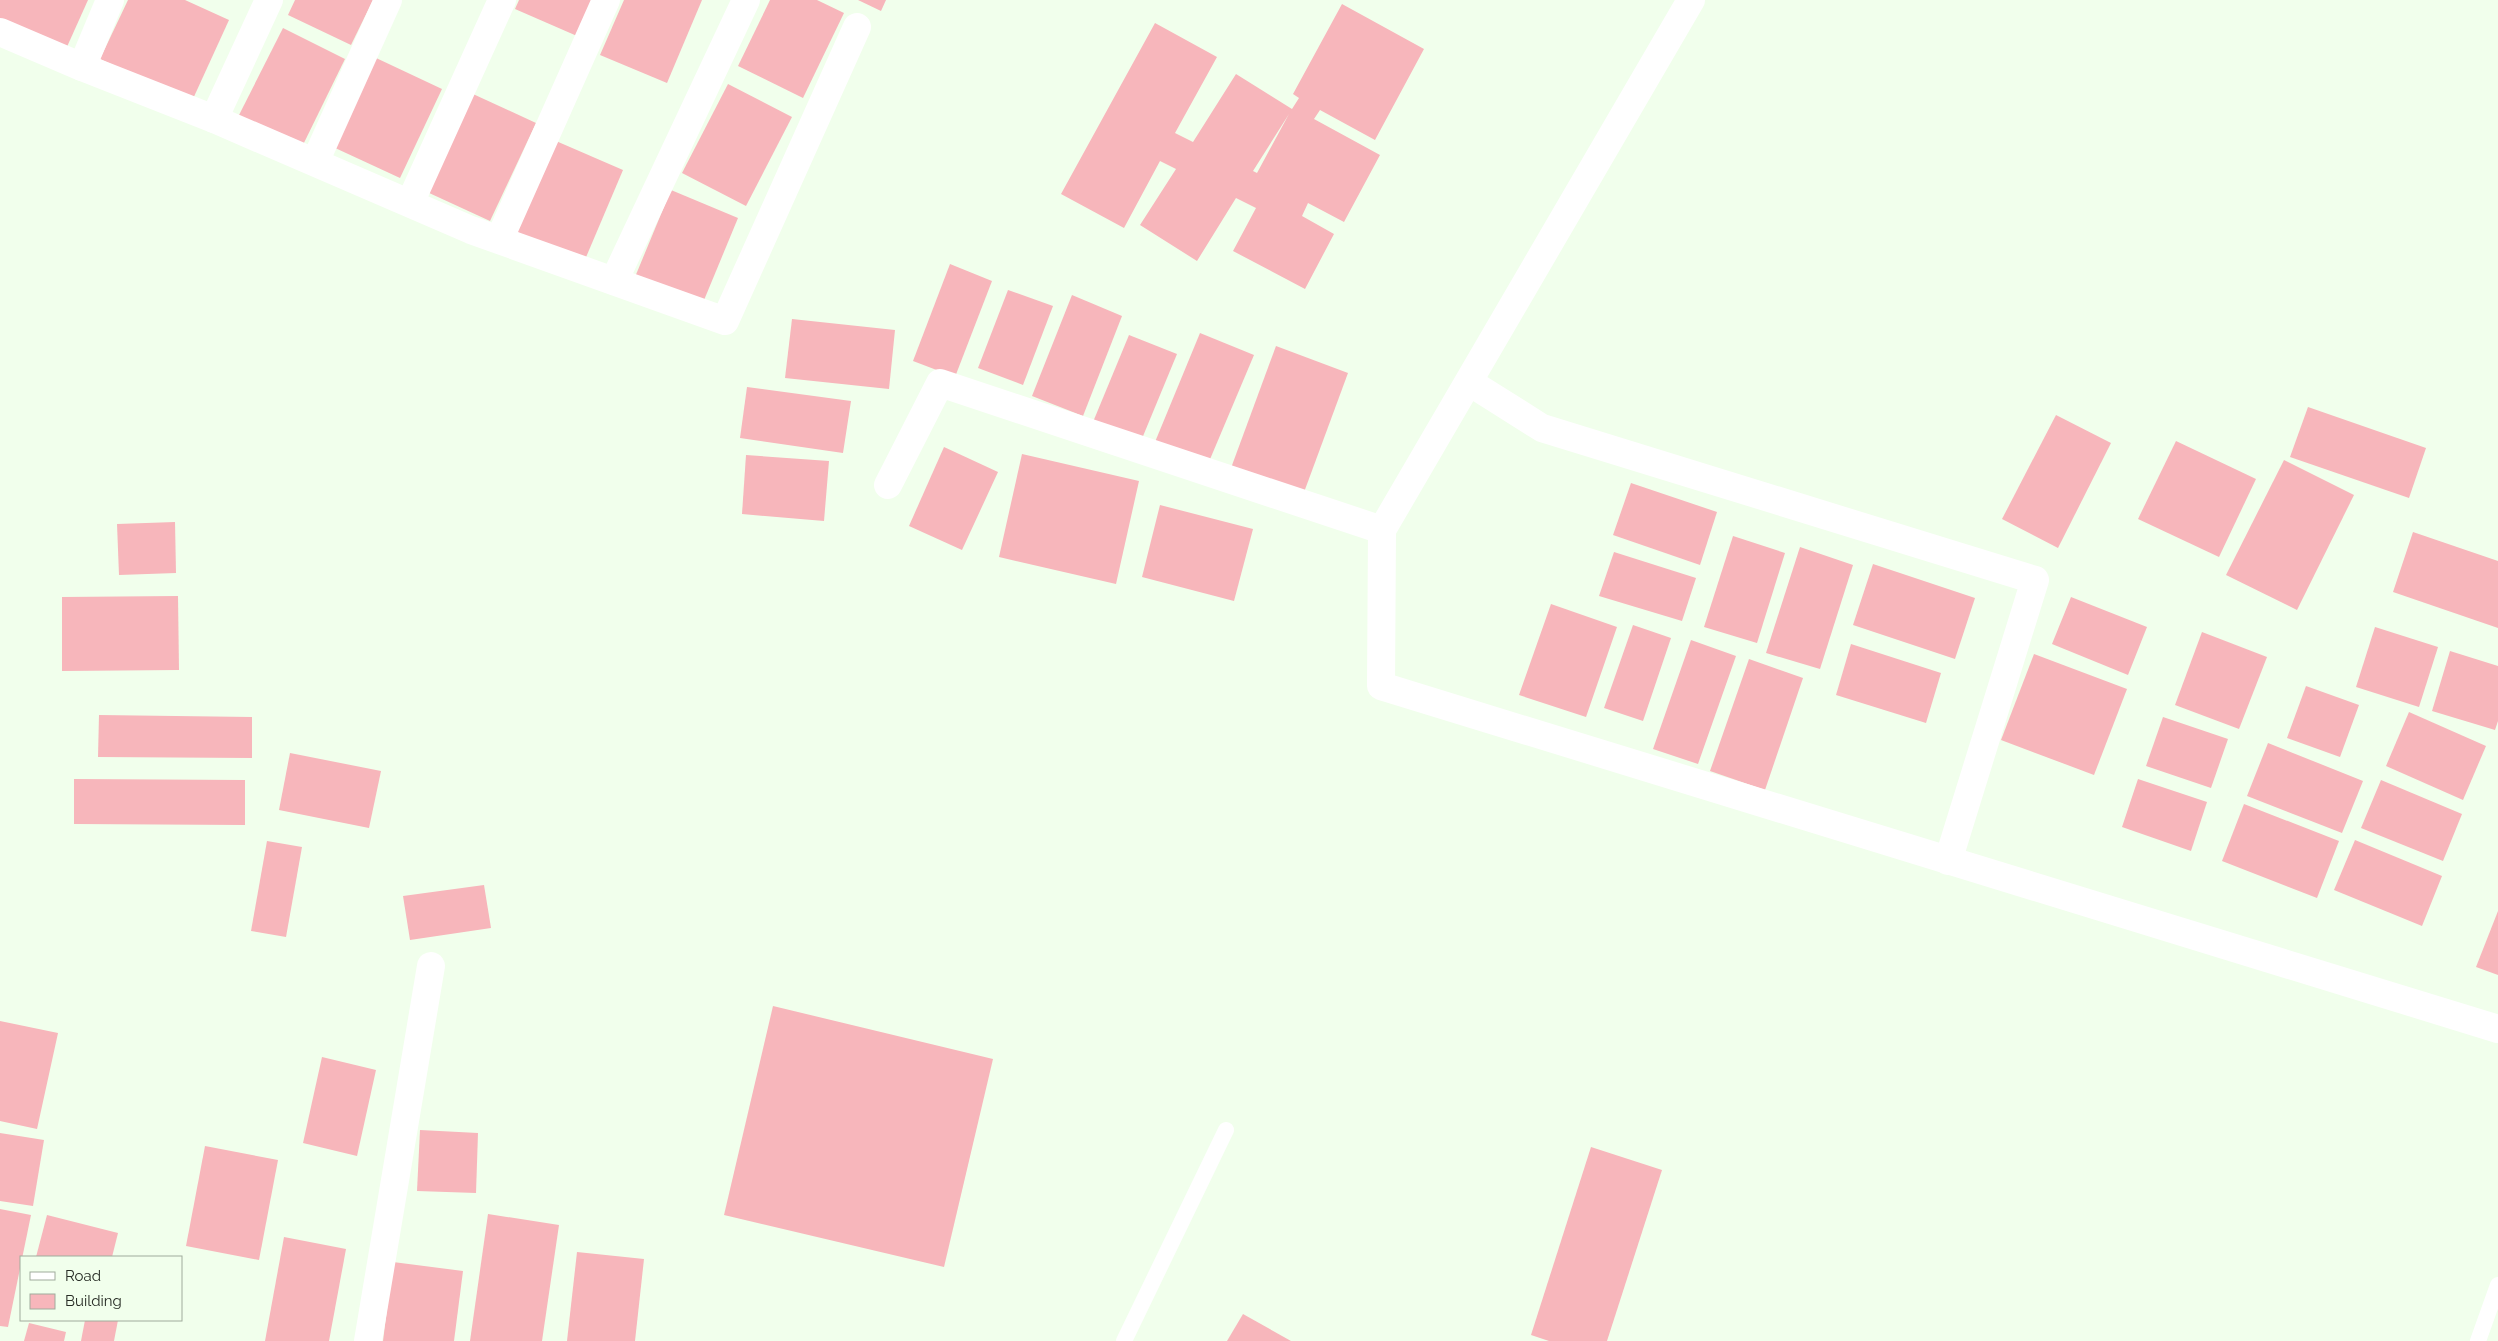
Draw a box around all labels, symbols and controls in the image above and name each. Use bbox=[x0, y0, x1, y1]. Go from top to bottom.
legend bbox=[20, 1256, 182, 1321]
text: Road bbox=[65, 1267, 101, 1285]
text: Building bbox=[65, 1292, 122, 1310]

